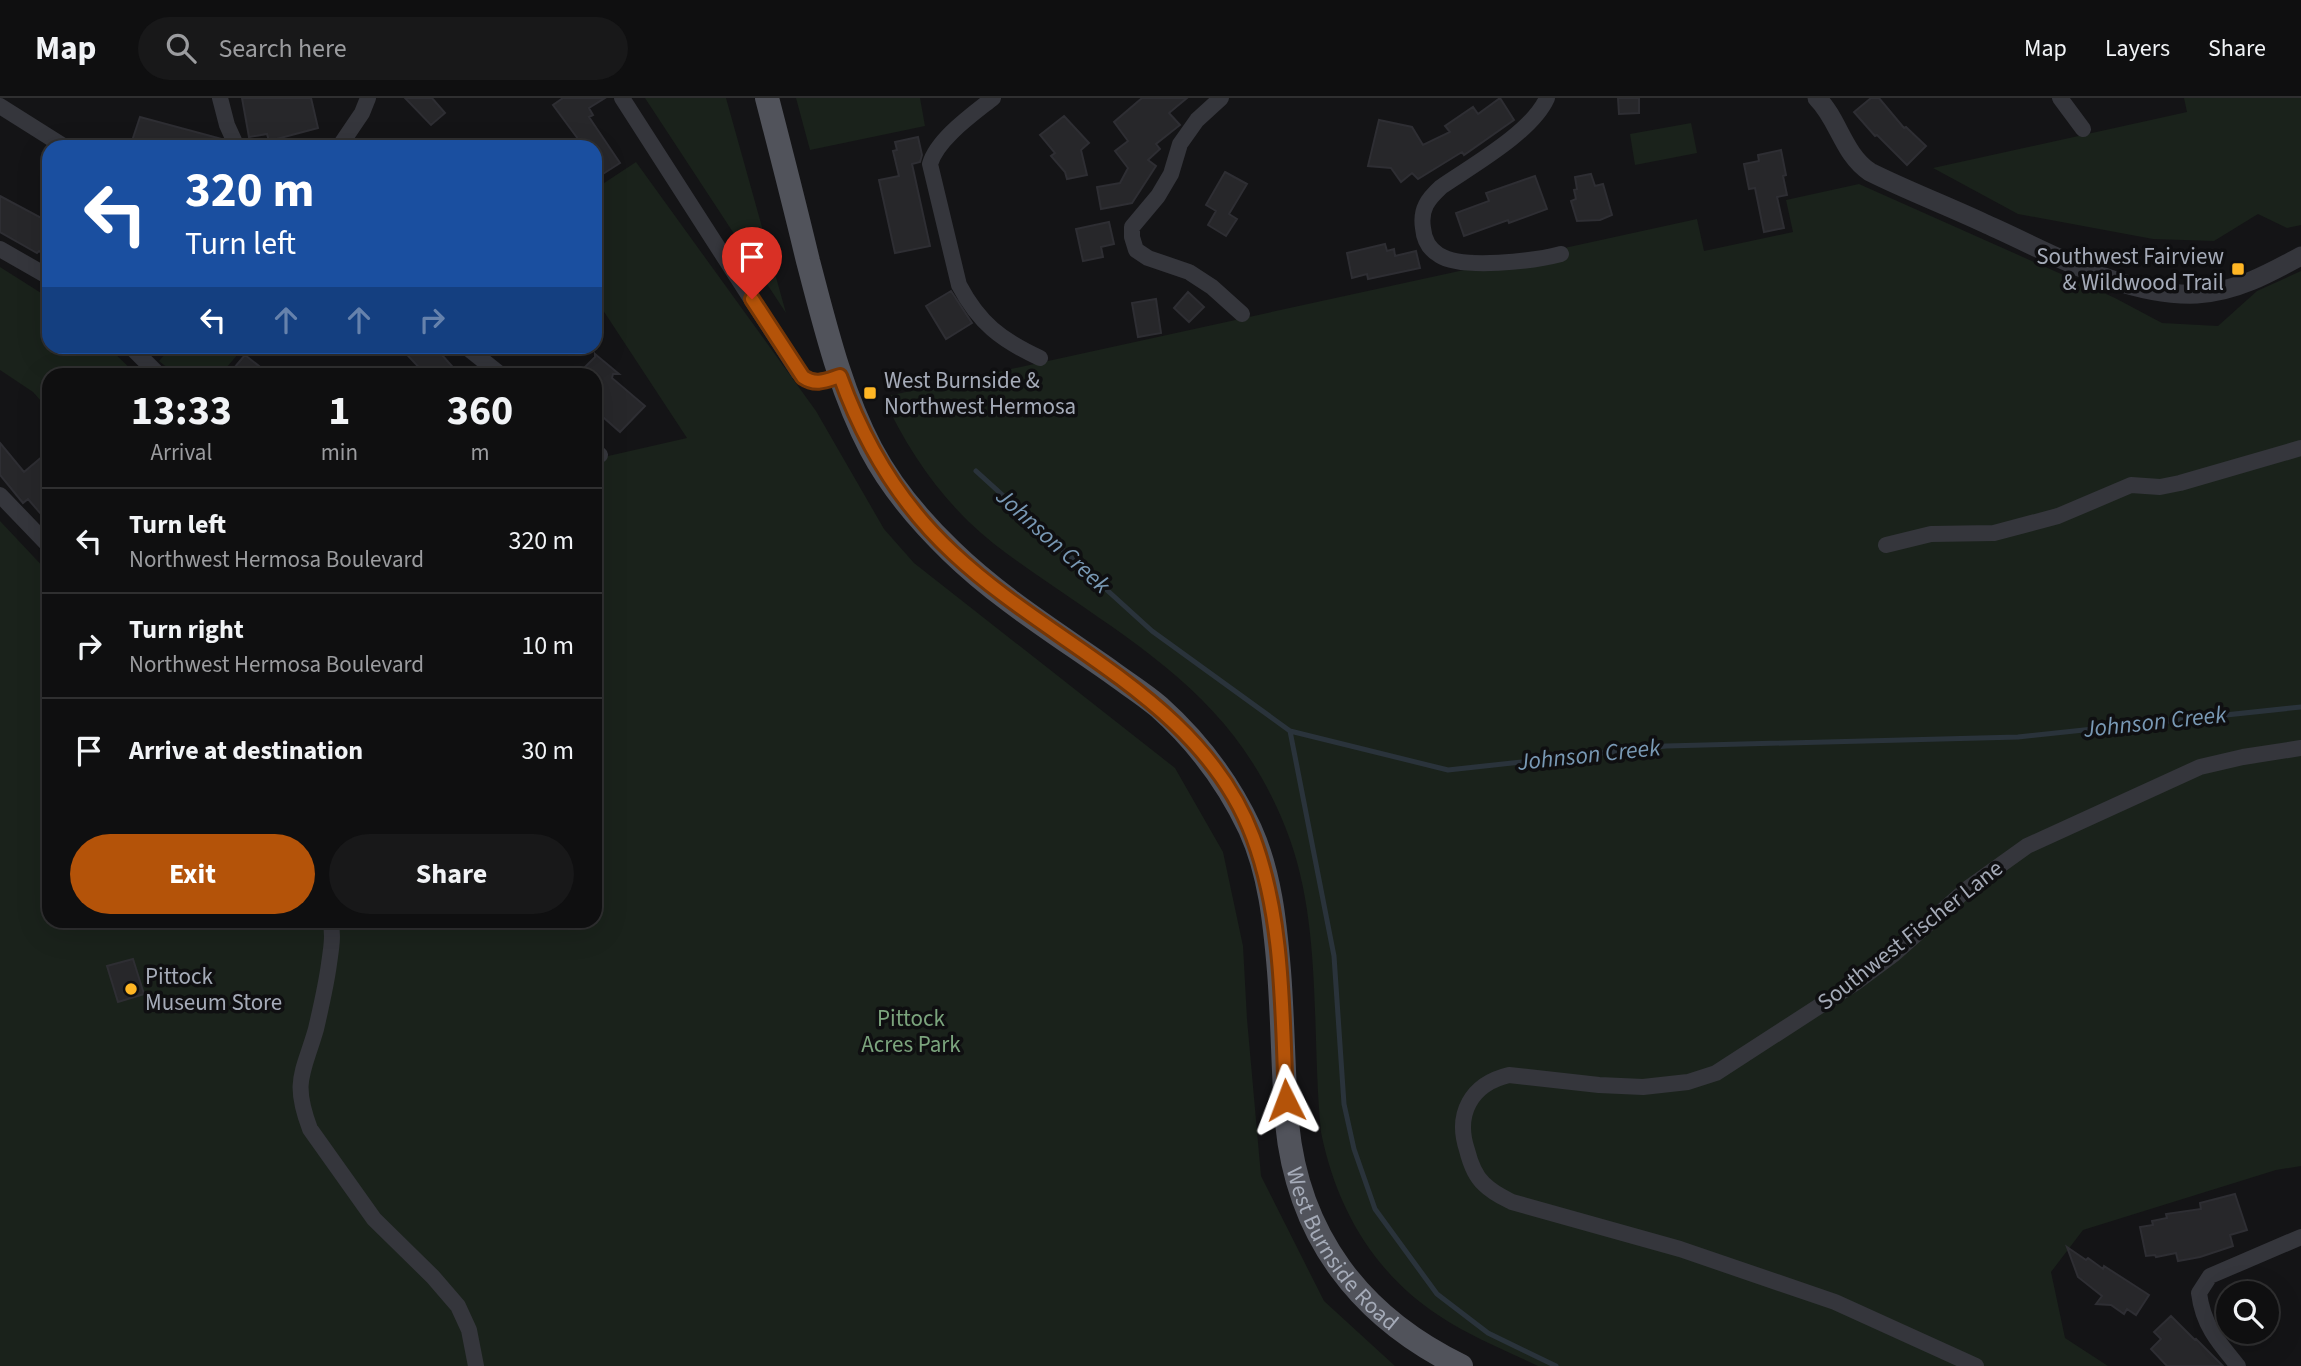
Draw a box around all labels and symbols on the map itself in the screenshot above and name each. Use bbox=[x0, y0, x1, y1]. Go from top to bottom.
pin bbox=[722, 227, 782, 299]
place label: Southwest Fairview & Wildwood Trail bbox=[2036, 240, 2224, 299]
marker: Southwest Fairview & Wildwood Trail bbox=[2230, 261, 2246, 277]
place label: West Burnside & Northwest Hermosa bbox=[884, 364, 1076, 423]
marker: West Burnside & Northwest Hermosa bbox=[862, 385, 878, 401]
water label: Johnson Creek bbox=[987, 479, 1118, 602]
water label: Johnson Creek bbox=[2081, 697, 2229, 747]
water label: Johnson Creek bbox=[1515, 730, 1663, 780]
street label: Southwest Fischer Lane bbox=[1810, 852, 2010, 1018]
place label: Pittock Museum Store bbox=[145, 960, 282, 1019]
marker: Pittock Museum Store bbox=[123, 981, 139, 997]
park label: Pittock Acres Park bbox=[861, 1002, 961, 1061]
position arrow bbox=[1249, 1063, 1323, 1137]
street label: West Burnside Road bbox=[1278, 1163, 1406, 1338]

